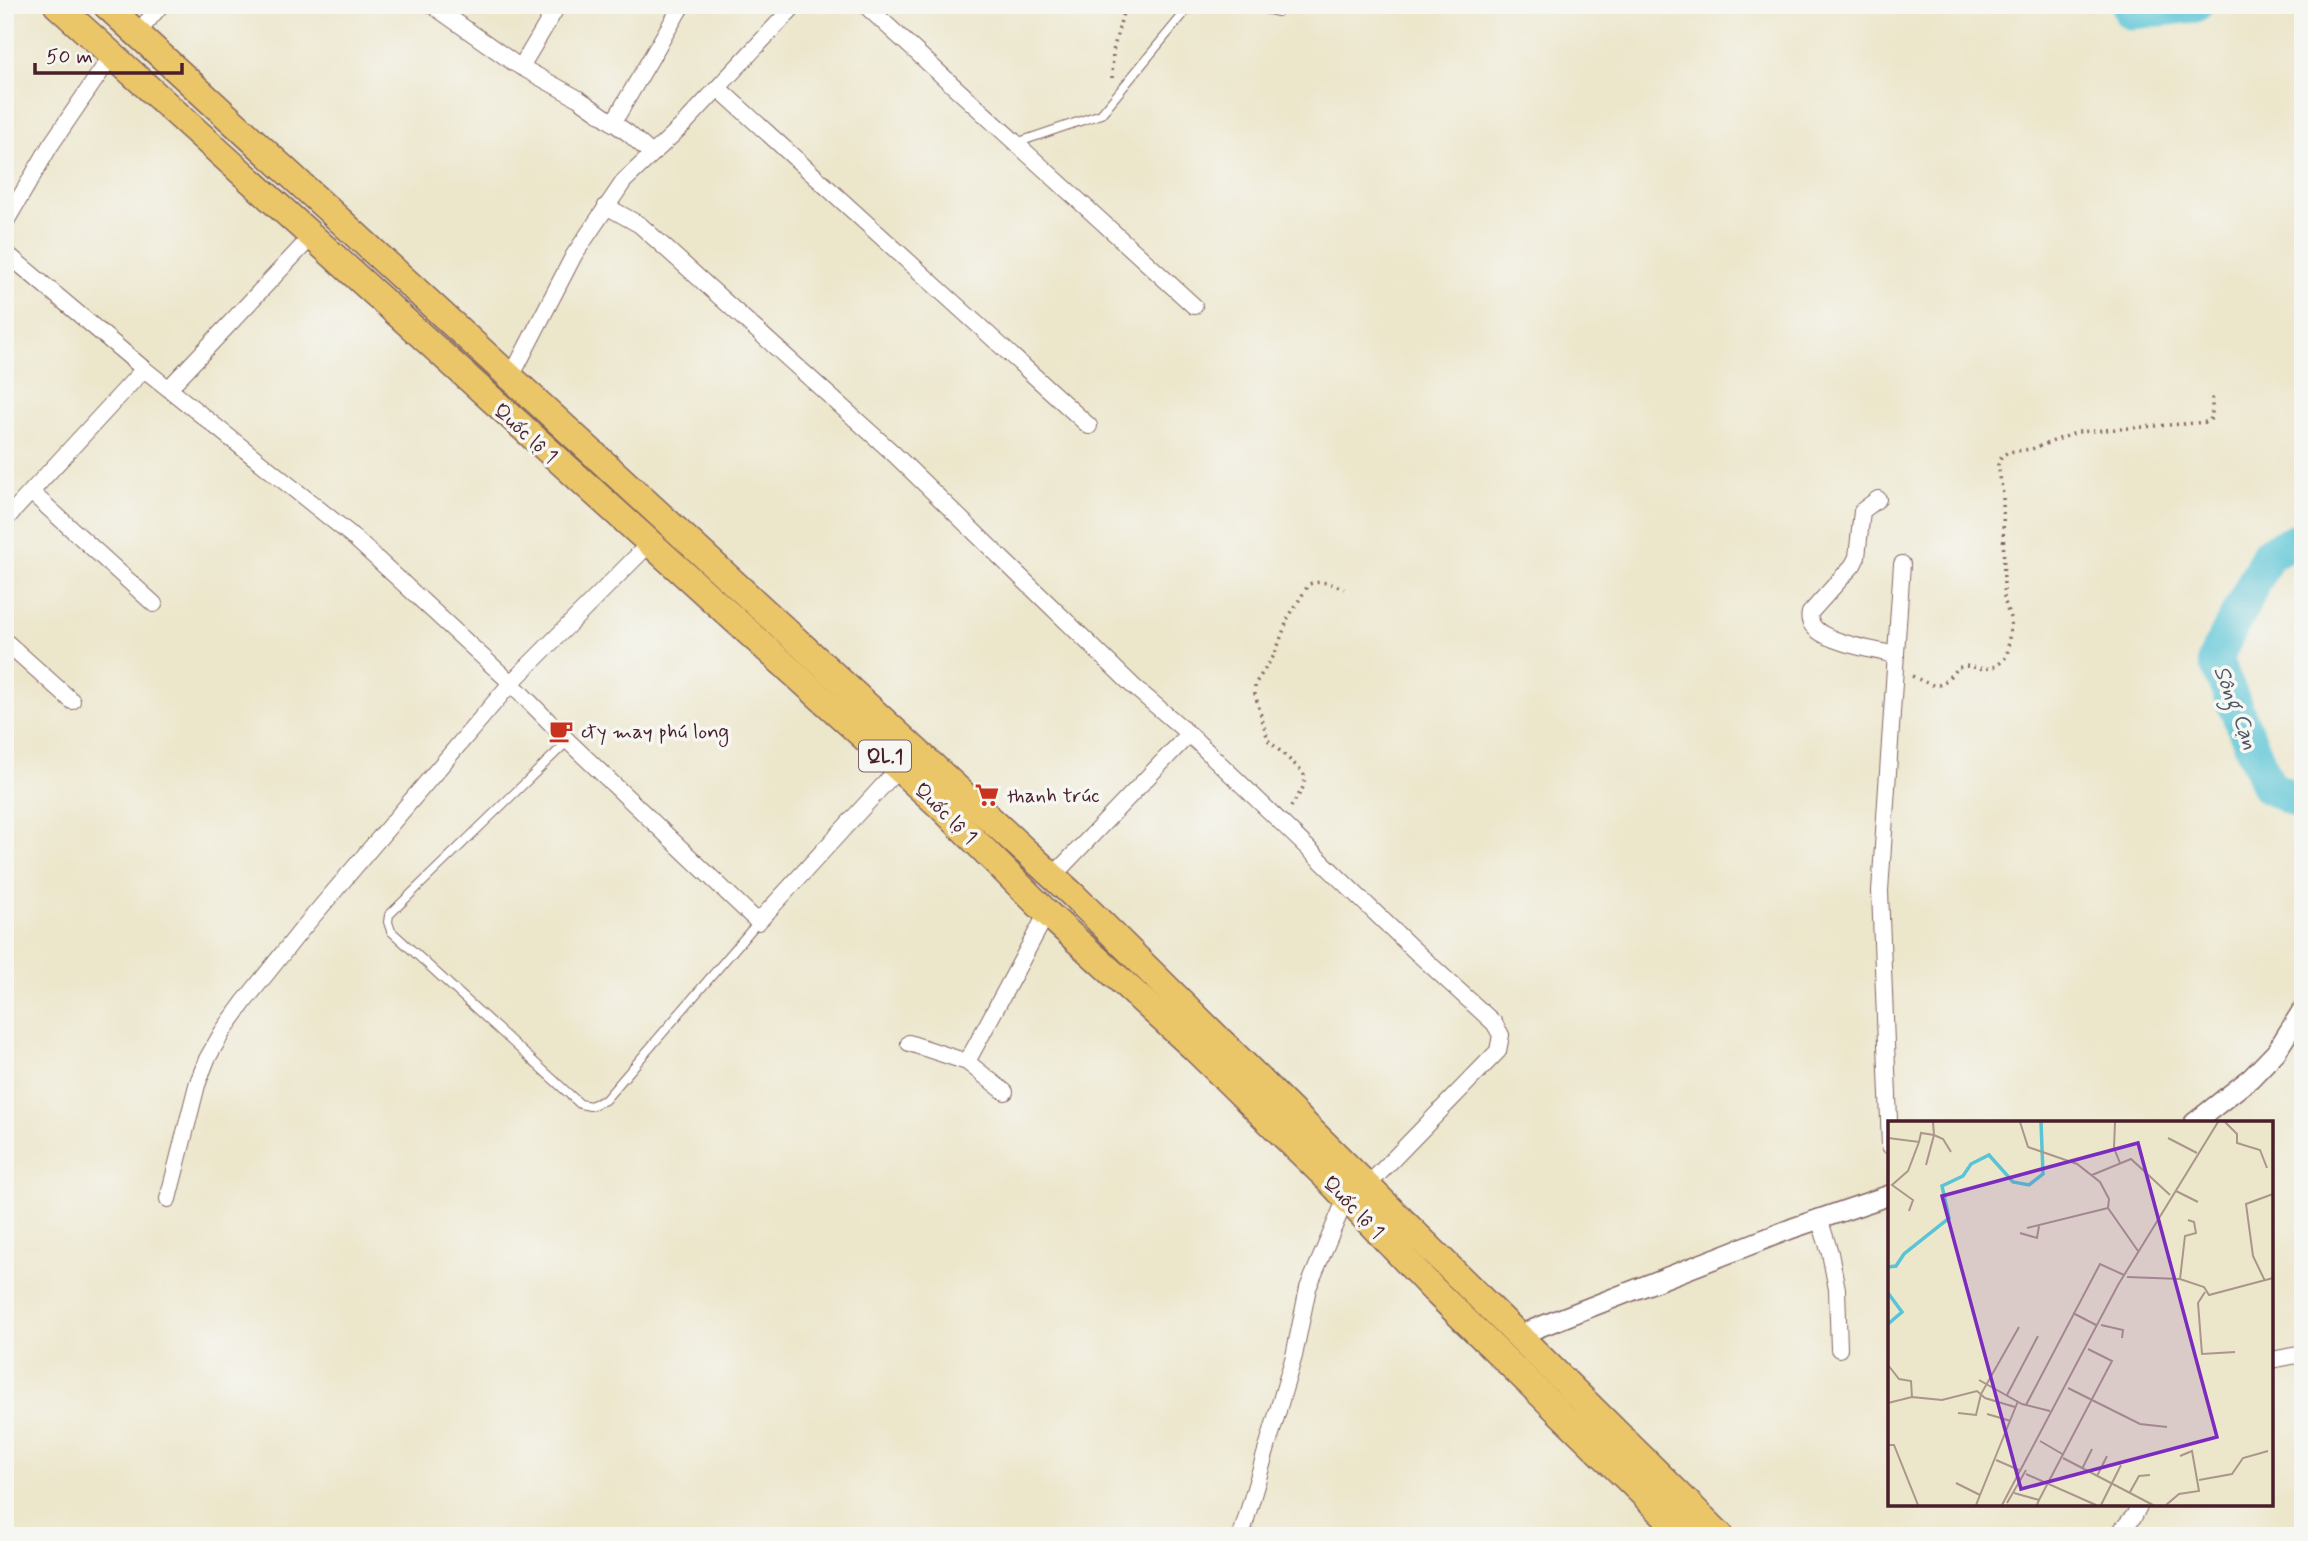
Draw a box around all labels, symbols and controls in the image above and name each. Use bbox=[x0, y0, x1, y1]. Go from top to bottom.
scale bar bbox=[35, 32, 182, 76]
text: 50 m bbox=[46, 43, 93, 71]
street label: Quốc lộ 1 bbox=[487, 397, 564, 470]
water label: Sông Cạn bbox=[2204, 661, 2265, 755]
cafe icon: cty may phú long bbox=[547, 717, 575, 745]
place label: cty may phú long bbox=[581, 718, 729, 747]
road number: QL.1 bbox=[859, 740, 911, 772]
street label: Quốc lộ 1 bbox=[907, 777, 983, 851]
supermarket icon: thanh trúc bbox=[973, 781, 1001, 809]
place label: thanh trúc bbox=[1007, 782, 1100, 810]
inset map bbox=[1888, 1121, 2273, 1506]
street label: Quốc lộ 1 bbox=[1316, 1170, 1390, 1246]

